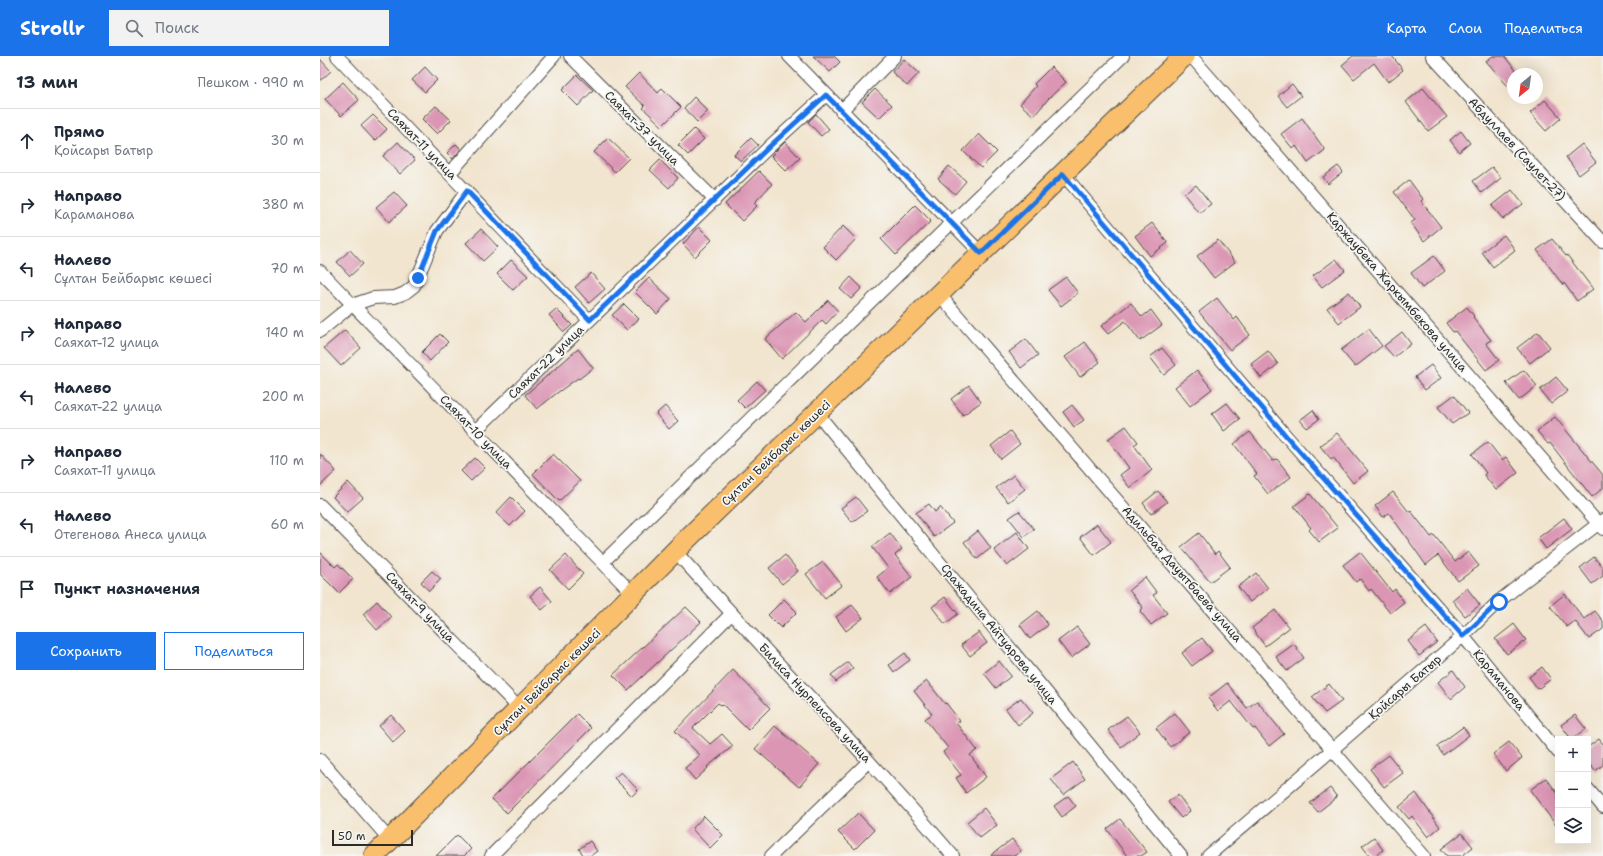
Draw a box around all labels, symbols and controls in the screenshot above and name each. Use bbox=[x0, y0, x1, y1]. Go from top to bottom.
search box bbox=[109, 10, 389, 46]
text: Strollr bbox=[20, 16, 85, 41]
icon: search bbox=[123, 17, 145, 39]
text: Поиск bbox=[155, 18, 199, 38]
text: Карта bbox=[1386, 19, 1427, 37]
text: Слои bbox=[1449, 19, 1482, 37]
text: Поделиться bbox=[1504, 19, 1583, 37]
north arrow bbox=[1507, 68, 1543, 104]
text: 13 мин bbox=[16, 71, 78, 93]
text: Пешком · 990 m bbox=[197, 74, 304, 91]
street label: Саяхат-37 улица bbox=[601, 87, 683, 169]
street label: Абдуллаев (Саулет-27) bbox=[1465, 94, 1569, 204]
street label: Саяхат-11 улица bbox=[384, 105, 461, 184]
text: Прямо bbox=[54, 122, 104, 142]
icon: ahead bbox=[16, 130, 38, 152]
text: 30 m bbox=[270, 132, 304, 149]
text: Қойсары Батыр bbox=[54, 142, 153, 159]
text: Направо bbox=[54, 186, 122, 206]
icon: right bbox=[16, 194, 38, 216]
text: 380 m bbox=[262, 196, 304, 213]
text: Караманова bbox=[54, 206, 134, 223]
street label: Каржаубека Жаркымбекова улица bbox=[1323, 209, 1471, 376]
text: Налево bbox=[54, 250, 112, 270]
icon: left bbox=[16, 258, 38, 280]
text: 70 m bbox=[270, 260, 304, 277]
route end bbox=[409, 269, 427, 287]
text: Сұлтан Бейбарыс көшесі bbox=[54, 270, 212, 287]
text: Направо bbox=[54, 314, 122, 334]
street label: Саяхат-22 улица bbox=[505, 321, 588, 402]
icon: right bbox=[16, 322, 38, 344]
text: 140 m bbox=[265, 324, 304, 341]
text: Саяхат-12 улица bbox=[54, 334, 159, 351]
text: Налево bbox=[54, 378, 112, 398]
icon: left bbox=[16, 386, 38, 408]
text: 200 m bbox=[262, 388, 304, 405]
street label: Саяхат-10 улица bbox=[436, 391, 516, 473]
street label: Сұлтан Бейбарыс көшесі bbox=[718, 397, 834, 509]
text: Саяхат-22 улица bbox=[54, 398, 162, 415]
text: Направо bbox=[54, 442, 122, 462]
icon: right bbox=[16, 450, 38, 472]
text: 110 m bbox=[269, 452, 304, 469]
text: Саяхат-11 улица bbox=[54, 462, 156, 479]
street label: Адильбая Дауытбаева улица bbox=[1118, 503, 1246, 646]
text: Налево bbox=[54, 506, 112, 526]
icon: left bbox=[16, 514, 38, 536]
text: 60 m bbox=[271, 516, 304, 533]
text: Отегенова Анеса улица bbox=[54, 526, 207, 543]
street label: Сражадина Айтуарова улица bbox=[937, 560, 1061, 708]
street label: Саяхат-9 улица bbox=[382, 568, 458, 646]
icon: arrive bbox=[16, 578, 38, 600]
text: Пункт назначения bbox=[54, 579, 200, 599]
route start bbox=[1490, 593, 1508, 611]
street label: Сұлтан Бейбарыс көшесі bbox=[490, 625, 604, 739]
button: Сохранить bbox=[16, 632, 156, 670]
button: Поделиться bbox=[164, 632, 304, 670]
street label: Билиса Нурпеисова улица bbox=[755, 640, 875, 767]
street label: Караманова bbox=[1469, 646, 1529, 714]
street label: Қойсары Батыр bbox=[1365, 651, 1445, 723]
map controls bbox=[1555, 736, 1591, 844]
button: + bbox=[1555, 736, 1591, 772]
button: − bbox=[1555, 772, 1591, 808]
button: layers bbox=[1555, 808, 1591, 844]
scale bar bbox=[332, 828, 413, 847]
text: 50 m bbox=[338, 829, 366, 844]

